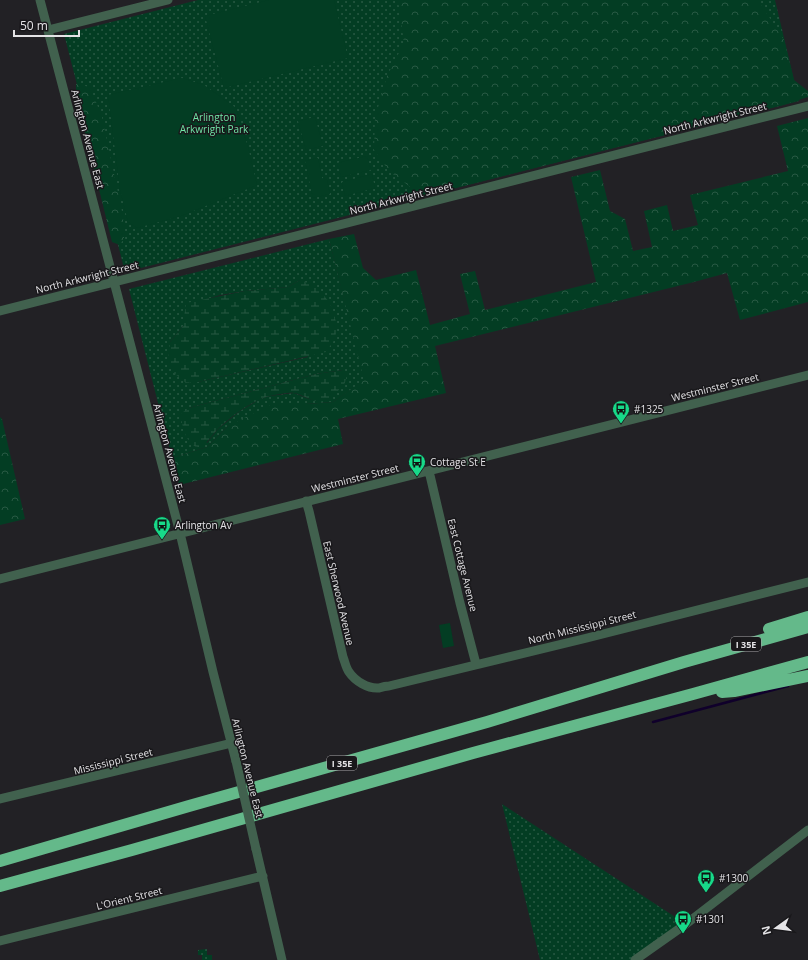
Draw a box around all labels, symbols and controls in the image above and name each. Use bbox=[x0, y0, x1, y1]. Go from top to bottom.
scale bar bbox=[14, 12, 79, 38]
text: 50 m bbox=[20, 17, 48, 34]
street label: Arlington Avenue East bbox=[68, 88, 108, 191]
street label: North Arkwright Street bbox=[662, 98, 768, 138]
park label: Arlington Arkwright Park bbox=[180, 110, 249, 136]
street label: North Arkwright Street bbox=[348, 178, 454, 218]
street label: North Arkwright Street bbox=[34, 257, 140, 297]
street label: Westminster Street bbox=[670, 369, 761, 405]
bus stop icon: #1325 bbox=[611, 399, 631, 424]
street label: Arlington Avenue East bbox=[150, 402, 190, 505]
place label: #1325 bbox=[634, 402, 664, 416]
bus stop icon: Cottage St E bbox=[407, 452, 427, 477]
place label: Cottage St E bbox=[430, 455, 486, 469]
street label: Westminster Street bbox=[310, 460, 401, 496]
bus stop icon: Arlington Av bbox=[152, 515, 172, 540]
street label: East Cottage Avenue bbox=[445, 517, 481, 613]
place label: Arlington Av bbox=[175, 518, 232, 532]
street label: East Sherwood Avenue bbox=[320, 539, 358, 647]
street label: North Mississippi Street bbox=[527, 607, 638, 647]
road number: I 35E bbox=[731, 637, 761, 651]
street label: Arlington Avenue East bbox=[229, 717, 267, 820]
street label: Mississippi Street bbox=[72, 744, 154, 778]
road number: I 35E bbox=[327, 756, 357, 770]
bus stop icon: #1300 bbox=[696, 868, 716, 893]
place label: #1300 bbox=[719, 871, 749, 885]
street label: L'Orient Street bbox=[94, 883, 164, 913]
north arrow bbox=[756, 908, 796, 948]
bus stop icon: #1301 bbox=[673, 909, 693, 934]
place label: #1301 bbox=[696, 912, 725, 926]
text: N bbox=[757, 924, 774, 937]

